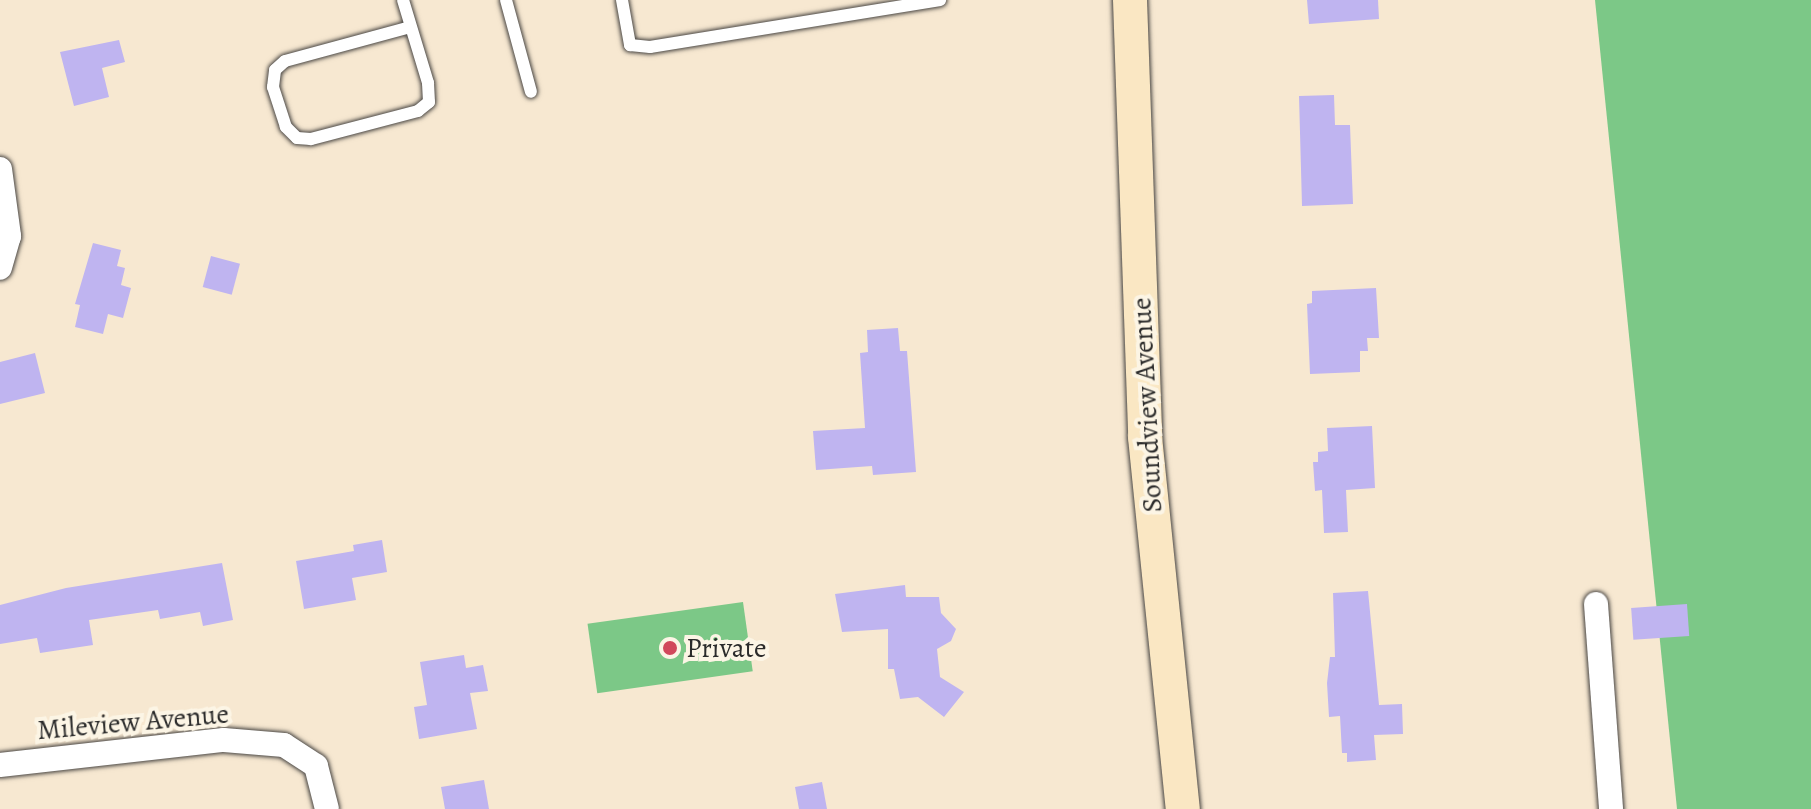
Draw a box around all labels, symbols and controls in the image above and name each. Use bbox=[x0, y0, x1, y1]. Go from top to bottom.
street label: Soundview Avenue bbox=[1125, 297, 1169, 513]
place label: Private bbox=[686, 631, 767, 665]
marker: Private bbox=[661, 639, 679, 657]
street label: Mileview Avenue bbox=[36, 697, 230, 747]

